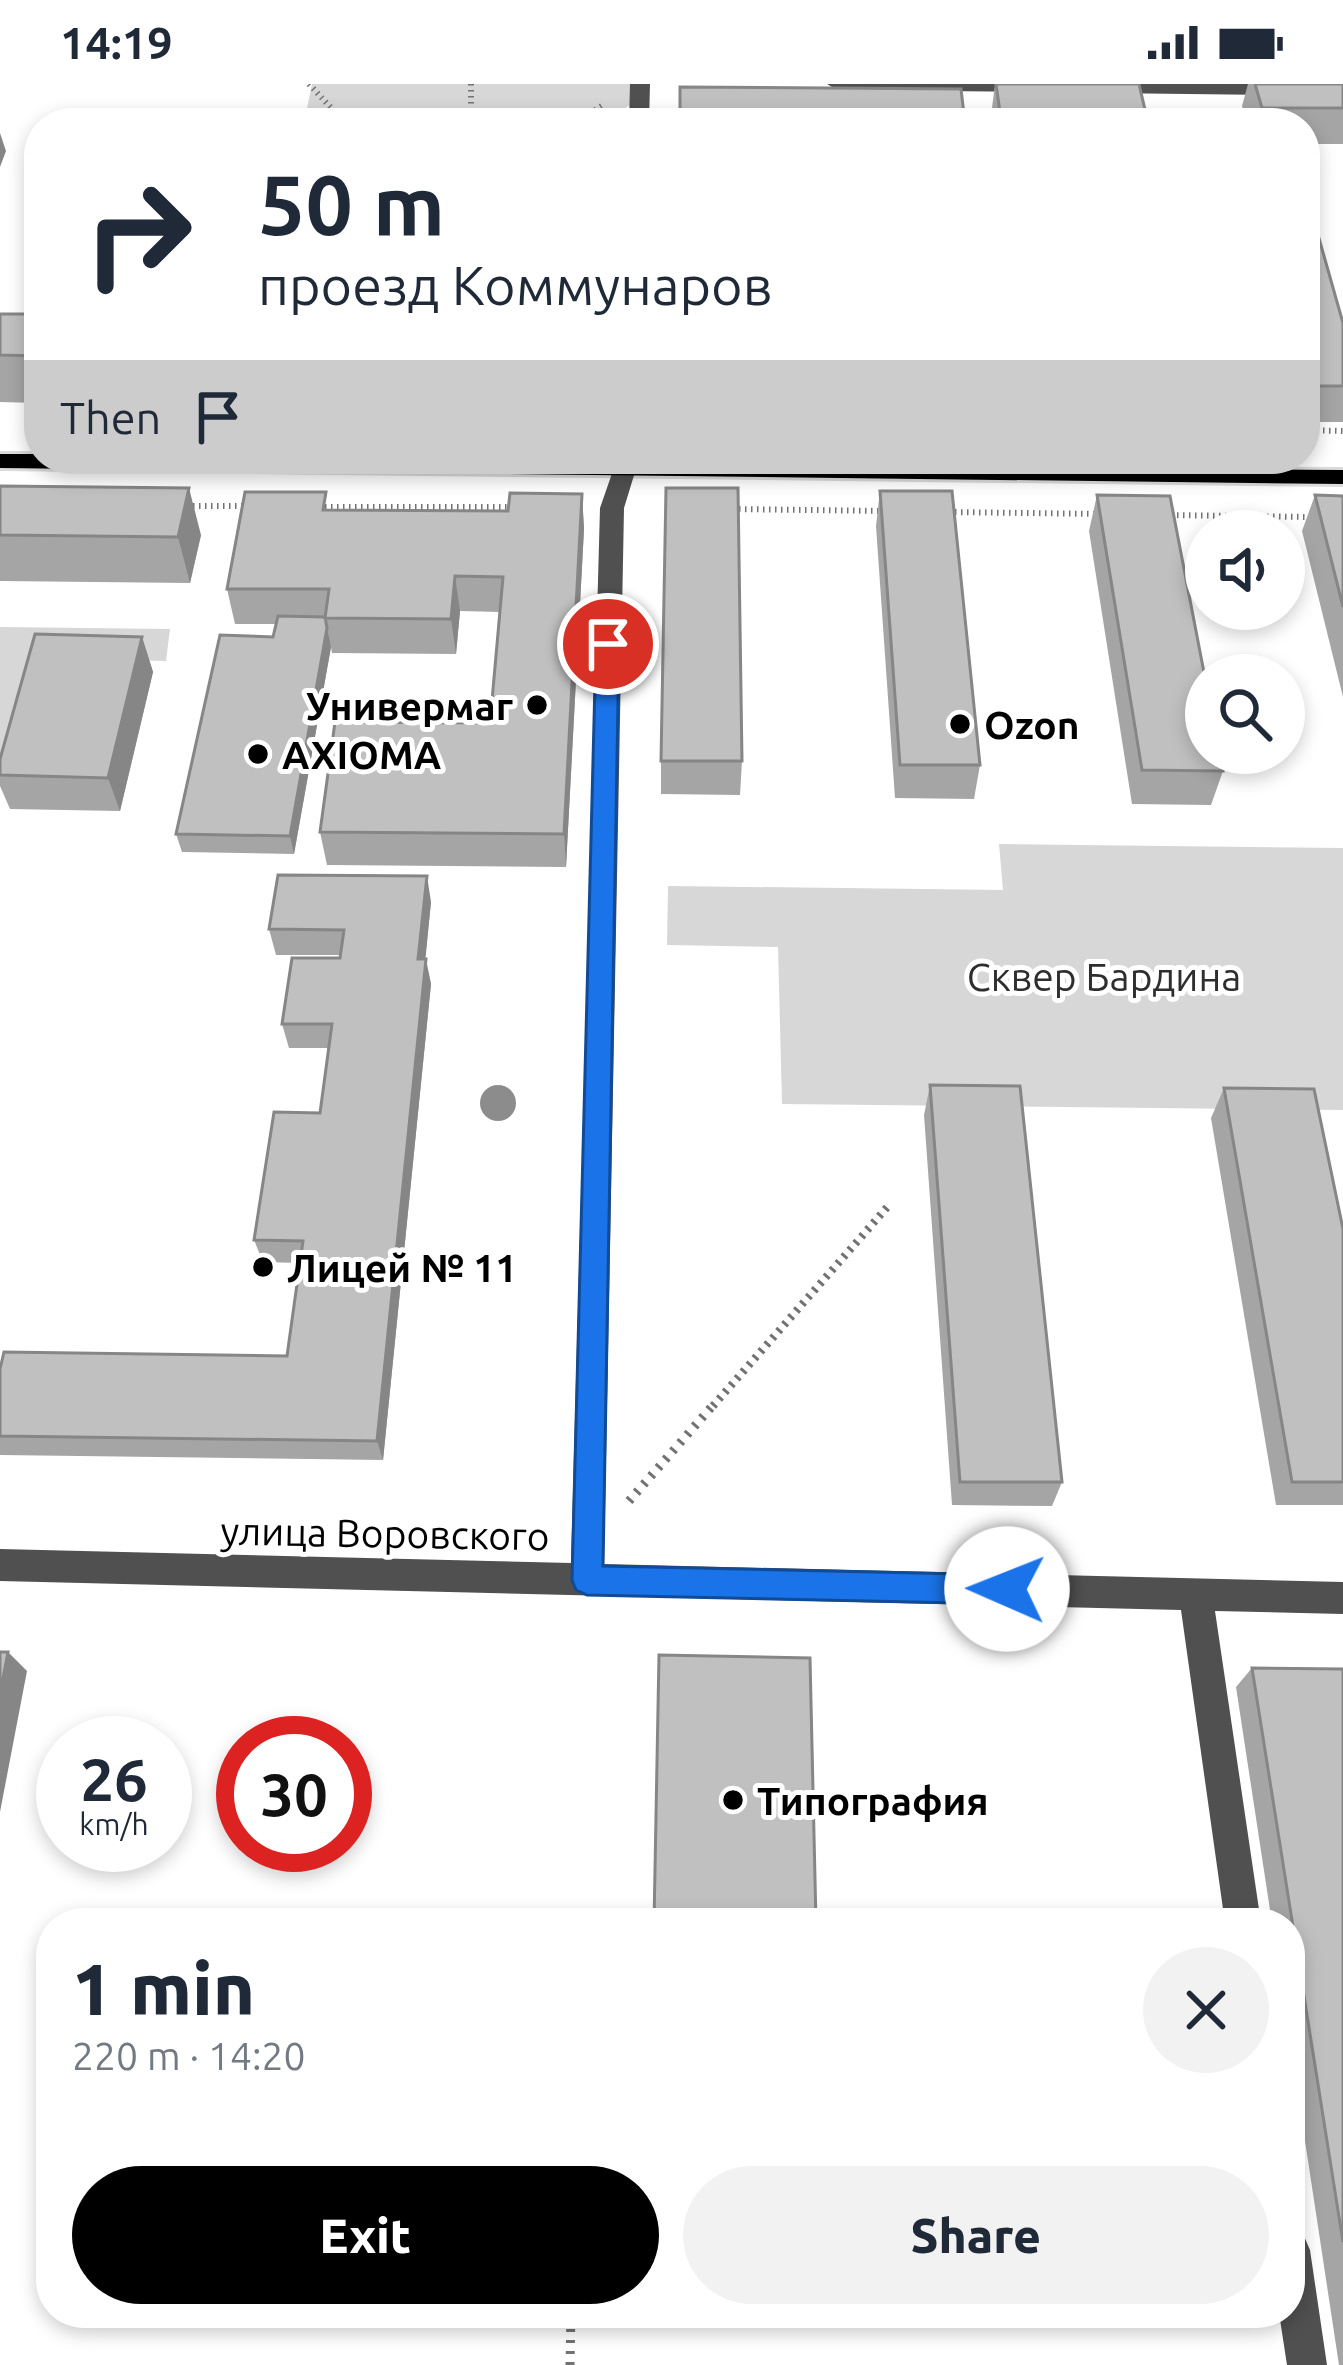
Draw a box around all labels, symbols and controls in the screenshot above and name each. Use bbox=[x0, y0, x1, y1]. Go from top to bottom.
text: 14:19 bbox=[60, 17, 173, 68]
icon: right bbox=[60, 156, 216, 312]
text: 50 m bbox=[258, 157, 445, 251]
text: проезд Коммунаров bbox=[258, 255, 773, 315]
icon: arrive bbox=[185, 384, 251, 450]
text: Then bbox=[60, 392, 161, 443]
map controls bbox=[1185, 510, 1305, 774]
button: sound bbox=[1185, 510, 1305, 630]
pin bbox=[557, 593, 659, 695]
icon: arrive bbox=[575, 611, 641, 677]
button: search bbox=[1185, 654, 1305, 774]
place label: Универмаг bbox=[306, 684, 513, 727]
marker: Универмаг bbox=[524, 692, 550, 718]
place label: Ozon bbox=[984, 703, 1080, 746]
marker: Ozon bbox=[947, 711, 973, 737]
place label: AXIOMA bbox=[282, 733, 442, 776]
marker: AXIOMA bbox=[245, 741, 271, 767]
park label: Сквер Бардина bbox=[967, 955, 1241, 998]
place label: Лицей № 11 bbox=[287, 1246, 517, 1289]
marker: Лицей № 11 bbox=[250, 1254, 276, 1280]
street label: улица Воровского bbox=[220, 1509, 550, 1557]
position arrow bbox=[944, 1526, 1070, 1652]
speed limit sign: 30 bbox=[216, 1716, 372, 1872]
text: 26 bbox=[80, 1745, 148, 1812]
place label: Типография bbox=[757, 1779, 989, 1822]
marker: Типография bbox=[720, 1787, 746, 1813]
text: km/h bbox=[79, 1807, 149, 1841]
button: close bbox=[1143, 1947, 1269, 2073]
text: 1 min bbox=[72, 1948, 255, 2029]
text: 220 m · 14:20 bbox=[72, 2034, 306, 2077]
button: Exit bbox=[72, 2166, 659, 2304]
button: Share bbox=[683, 2166, 1269, 2304]

